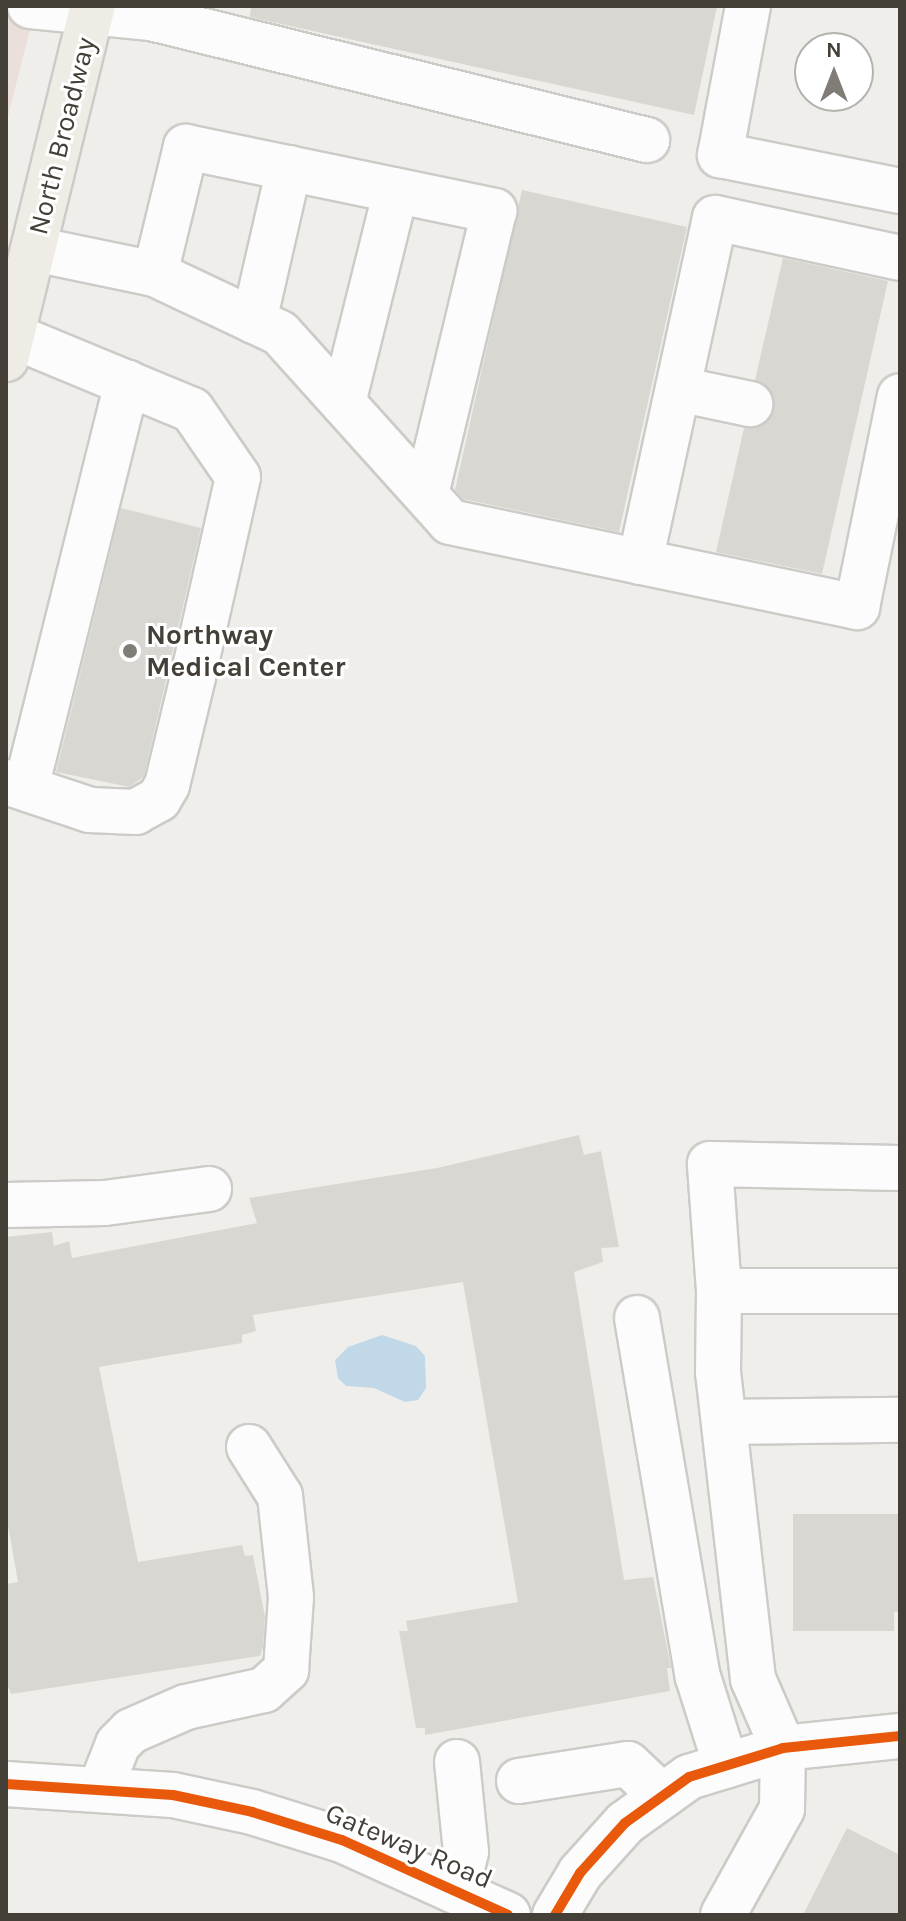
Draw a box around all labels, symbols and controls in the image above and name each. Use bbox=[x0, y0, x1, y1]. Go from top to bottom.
north arrow bbox=[794, 32, 874, 112]
street label: North Broadway bbox=[21, 34, 103, 238]
text: N bbox=[826, 37, 842, 63]
place label: Northway Medical Center bbox=[146, 618, 345, 684]
marker: Northway Medical Center bbox=[121, 642, 139, 660]
street label: Gateway Road bbox=[320, 1796, 498, 1896]

